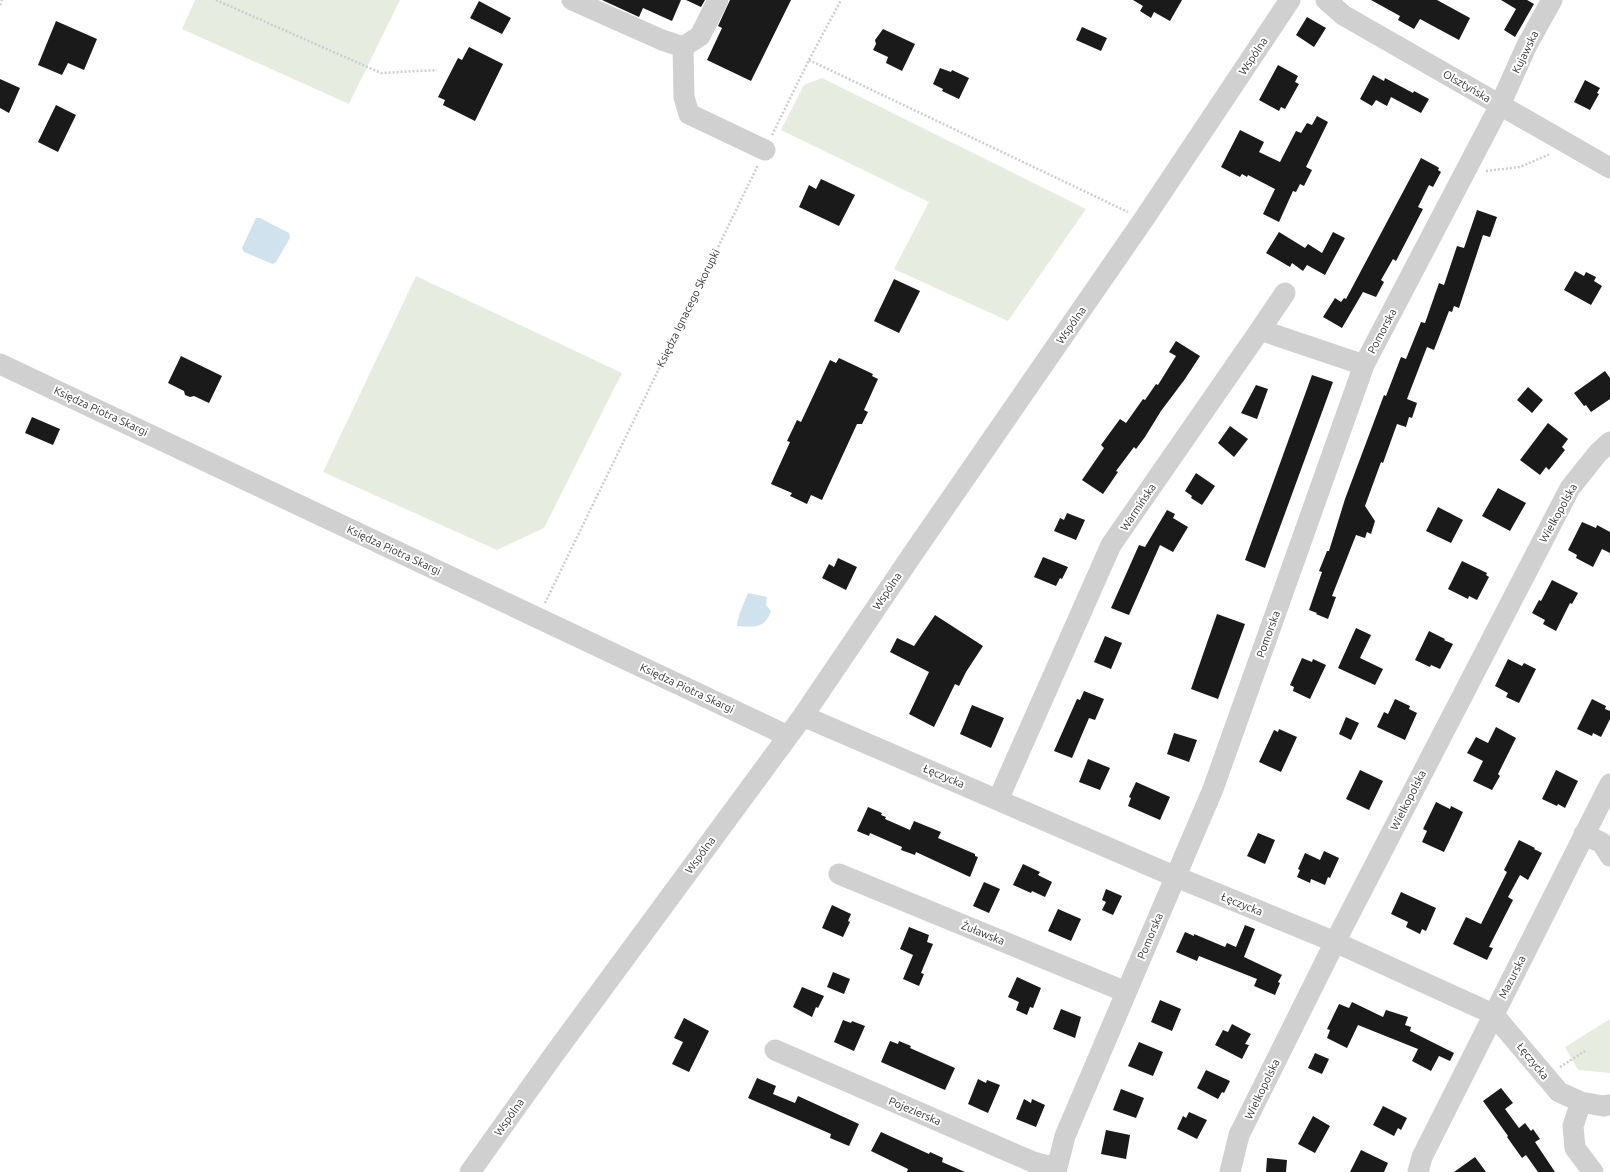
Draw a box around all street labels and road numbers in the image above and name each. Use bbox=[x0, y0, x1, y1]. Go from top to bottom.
street label: Kujawska bbox=[1510, 29, 1540, 75]
street label: Wspólna bbox=[1236, 35, 1270, 77]
street label: Olsztyńska bbox=[1441, 68, 1493, 104]
street label: Księdza Ignacego Skorupki bbox=[654, 247, 722, 369]
street label: Wspólna bbox=[1054, 304, 1088, 346]
street label: Pomorska bbox=[1365, 307, 1399, 355]
street label: Księdza Piotra Skargi bbox=[52, 384, 150, 438]
street label: Warmińska bbox=[1118, 481, 1158, 533]
street label: Wielkopolska bbox=[1537, 481, 1579, 545]
street label: Księdza Piotra Skargi bbox=[345, 523, 443, 577]
street label: Wspólna bbox=[870, 570, 904, 612]
street label: Pomorska bbox=[1254, 609, 1282, 659]
street label: Księdza Piotra Skargi bbox=[638, 661, 736, 715]
street label: Łęczycka bbox=[922, 762, 966, 790]
street label: Wielkopolska bbox=[1388, 768, 1428, 832]
street label: Wspólna bbox=[683, 834, 717, 876]
street label: Łęczycka bbox=[1220, 890, 1264, 918]
street label: Pomorska bbox=[1135, 911, 1165, 961]
street label: Żuławska bbox=[960, 919, 1006, 947]
street label: Mazurska bbox=[1496, 953, 1528, 1001]
street label: Łęczycka bbox=[1515, 1040, 1551, 1082]
street label: Wielkopolska bbox=[1242, 1057, 1282, 1121]
street label: Pojezierska bbox=[887, 1095, 943, 1127]
street label: Wspólna bbox=[492, 1096, 526, 1138]

